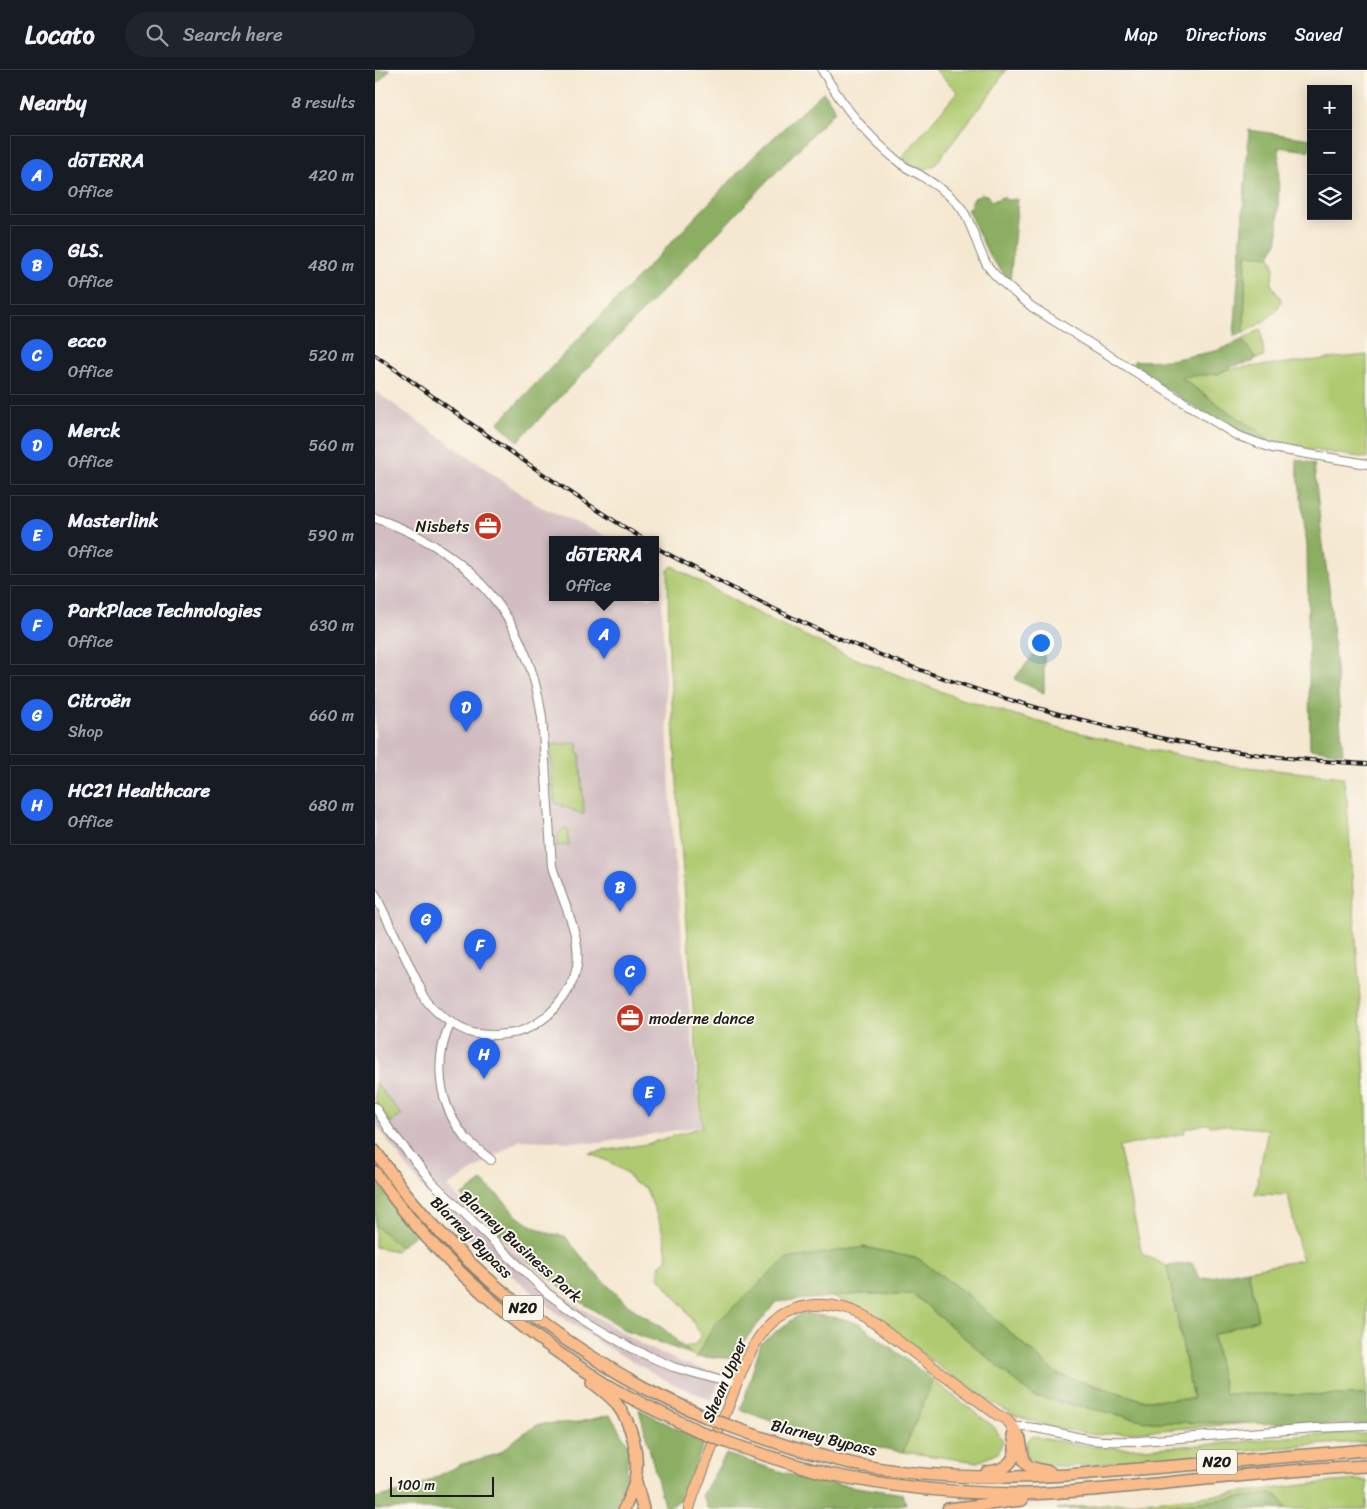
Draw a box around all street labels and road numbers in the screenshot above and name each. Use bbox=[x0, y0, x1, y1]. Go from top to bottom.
street label: Blarney Business Park bbox=[452, 1183, 589, 1310]
street label: Blarney Bypass bbox=[423, 1189, 521, 1286]
road number: N20 bbox=[503, 1296, 543, 1320]
street label: Shean Upper bbox=[694, 1332, 756, 1427]
street label: Blarney Bypass bbox=[768, 1410, 881, 1465]
road number: N20 bbox=[1197, 1450, 1237, 1474]

